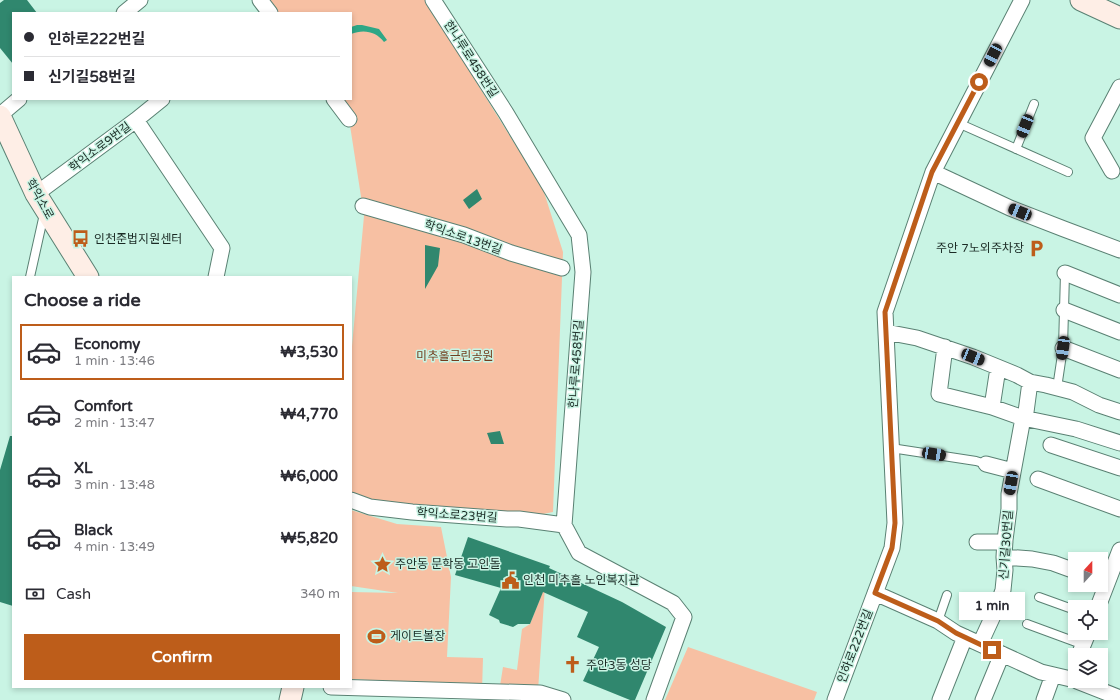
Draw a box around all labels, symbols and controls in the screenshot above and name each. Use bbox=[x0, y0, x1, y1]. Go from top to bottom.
street label: 한나루로458번길 bbox=[441, 18, 501, 100]
text: 인하로222번길 bbox=[48, 30, 145, 48]
car bbox=[982, 42, 1004, 68]
text: 신기길58번길 bbox=[48, 68, 136, 86]
route start bbox=[970, 73, 988, 91]
car bbox=[1015, 113, 1035, 139]
street label: 학익소로9번길 bbox=[66, 119, 134, 175]
street label: 학익소로 bbox=[23, 176, 57, 222]
car bbox=[1007, 202, 1033, 222]
street label: 학익소로13번길 bbox=[422, 217, 504, 257]
bus stop icon: 인천준법지원센터 bbox=[71, 229, 91, 249]
place label: 인천준법지원센터 bbox=[94, 232, 182, 246]
parking icon: 주안 7노외주차장 bbox=[1027, 238, 1047, 258]
place label: 주안 7노외주차장 bbox=[936, 241, 1024, 255]
text: Choose a ride bbox=[24, 289, 141, 311]
street label: 한나루로458번길 bbox=[566, 319, 586, 409]
icon: car bbox=[26, 334, 62, 370]
text: Economy bbox=[74, 335, 140, 353]
car bbox=[1055, 335, 1071, 361]
text: ₩3,530 bbox=[280, 343, 338, 361]
car bbox=[960, 347, 986, 367]
park label: 미추홀근린공원 bbox=[416, 349, 494, 363]
text: 1 min · 13:46 bbox=[74, 353, 155, 369]
icon: car bbox=[26, 396, 62, 432]
text: Comfort bbox=[74, 397, 133, 415]
text: ₩4,770 bbox=[280, 405, 338, 423]
text: 2 min · 13:47 bbox=[74, 415, 155, 431]
car bbox=[921, 446, 947, 462]
icon: car bbox=[26, 458, 62, 494]
text: XL bbox=[74, 459, 93, 477]
text: ₩6,000 bbox=[280, 467, 338, 485]
car bbox=[1003, 470, 1019, 496]
text: 3 min · 13:48 bbox=[74, 477, 155, 493]
street label: 학익소로23번길 bbox=[416, 505, 498, 525]
street label: 신기길30번길 bbox=[997, 509, 1015, 581]
icon: car bbox=[26, 520, 62, 556]
text: Black bbox=[74, 521, 113, 539]
text: ₩5,820 bbox=[280, 529, 338, 547]
text: 4 min · 13:49 bbox=[74, 539, 155, 555]
north arrow bbox=[1068, 552, 1108, 592]
map controls bbox=[1068, 552, 1108, 688]
place icon: 주안동 문학동 고인돌 bbox=[372, 554, 392, 574]
place label: 주안동 문학동 고인돌 bbox=[395, 557, 501, 571]
public building icon: 인천 미추홀 노인복지관 bbox=[500, 570, 520, 590]
place label: 인천 미추홀 노인복지관 bbox=[523, 573, 640, 587]
icon: cash bbox=[24, 583, 46, 605]
text: Cash bbox=[56, 585, 91, 603]
text: 340 m bbox=[300, 586, 340, 602]
callout: 1 min bbox=[959, 592, 1025, 620]
text: 1 min bbox=[975, 598, 1009, 614]
button: locate bbox=[1068, 600, 1108, 640]
street label: 인하로222번길 bbox=[835, 607, 875, 685]
sports icon: 게이트볼장 bbox=[367, 626, 387, 646]
place label: 게이트볼장 bbox=[390, 629, 445, 643]
button: Confirm bbox=[24, 634, 340, 680]
route end bbox=[983, 641, 1001, 659]
button: layers bbox=[1068, 648, 1108, 688]
church icon: 주안3동 성당 bbox=[563, 655, 583, 675]
place label: 주안3동 성당 bbox=[586, 658, 652, 672]

